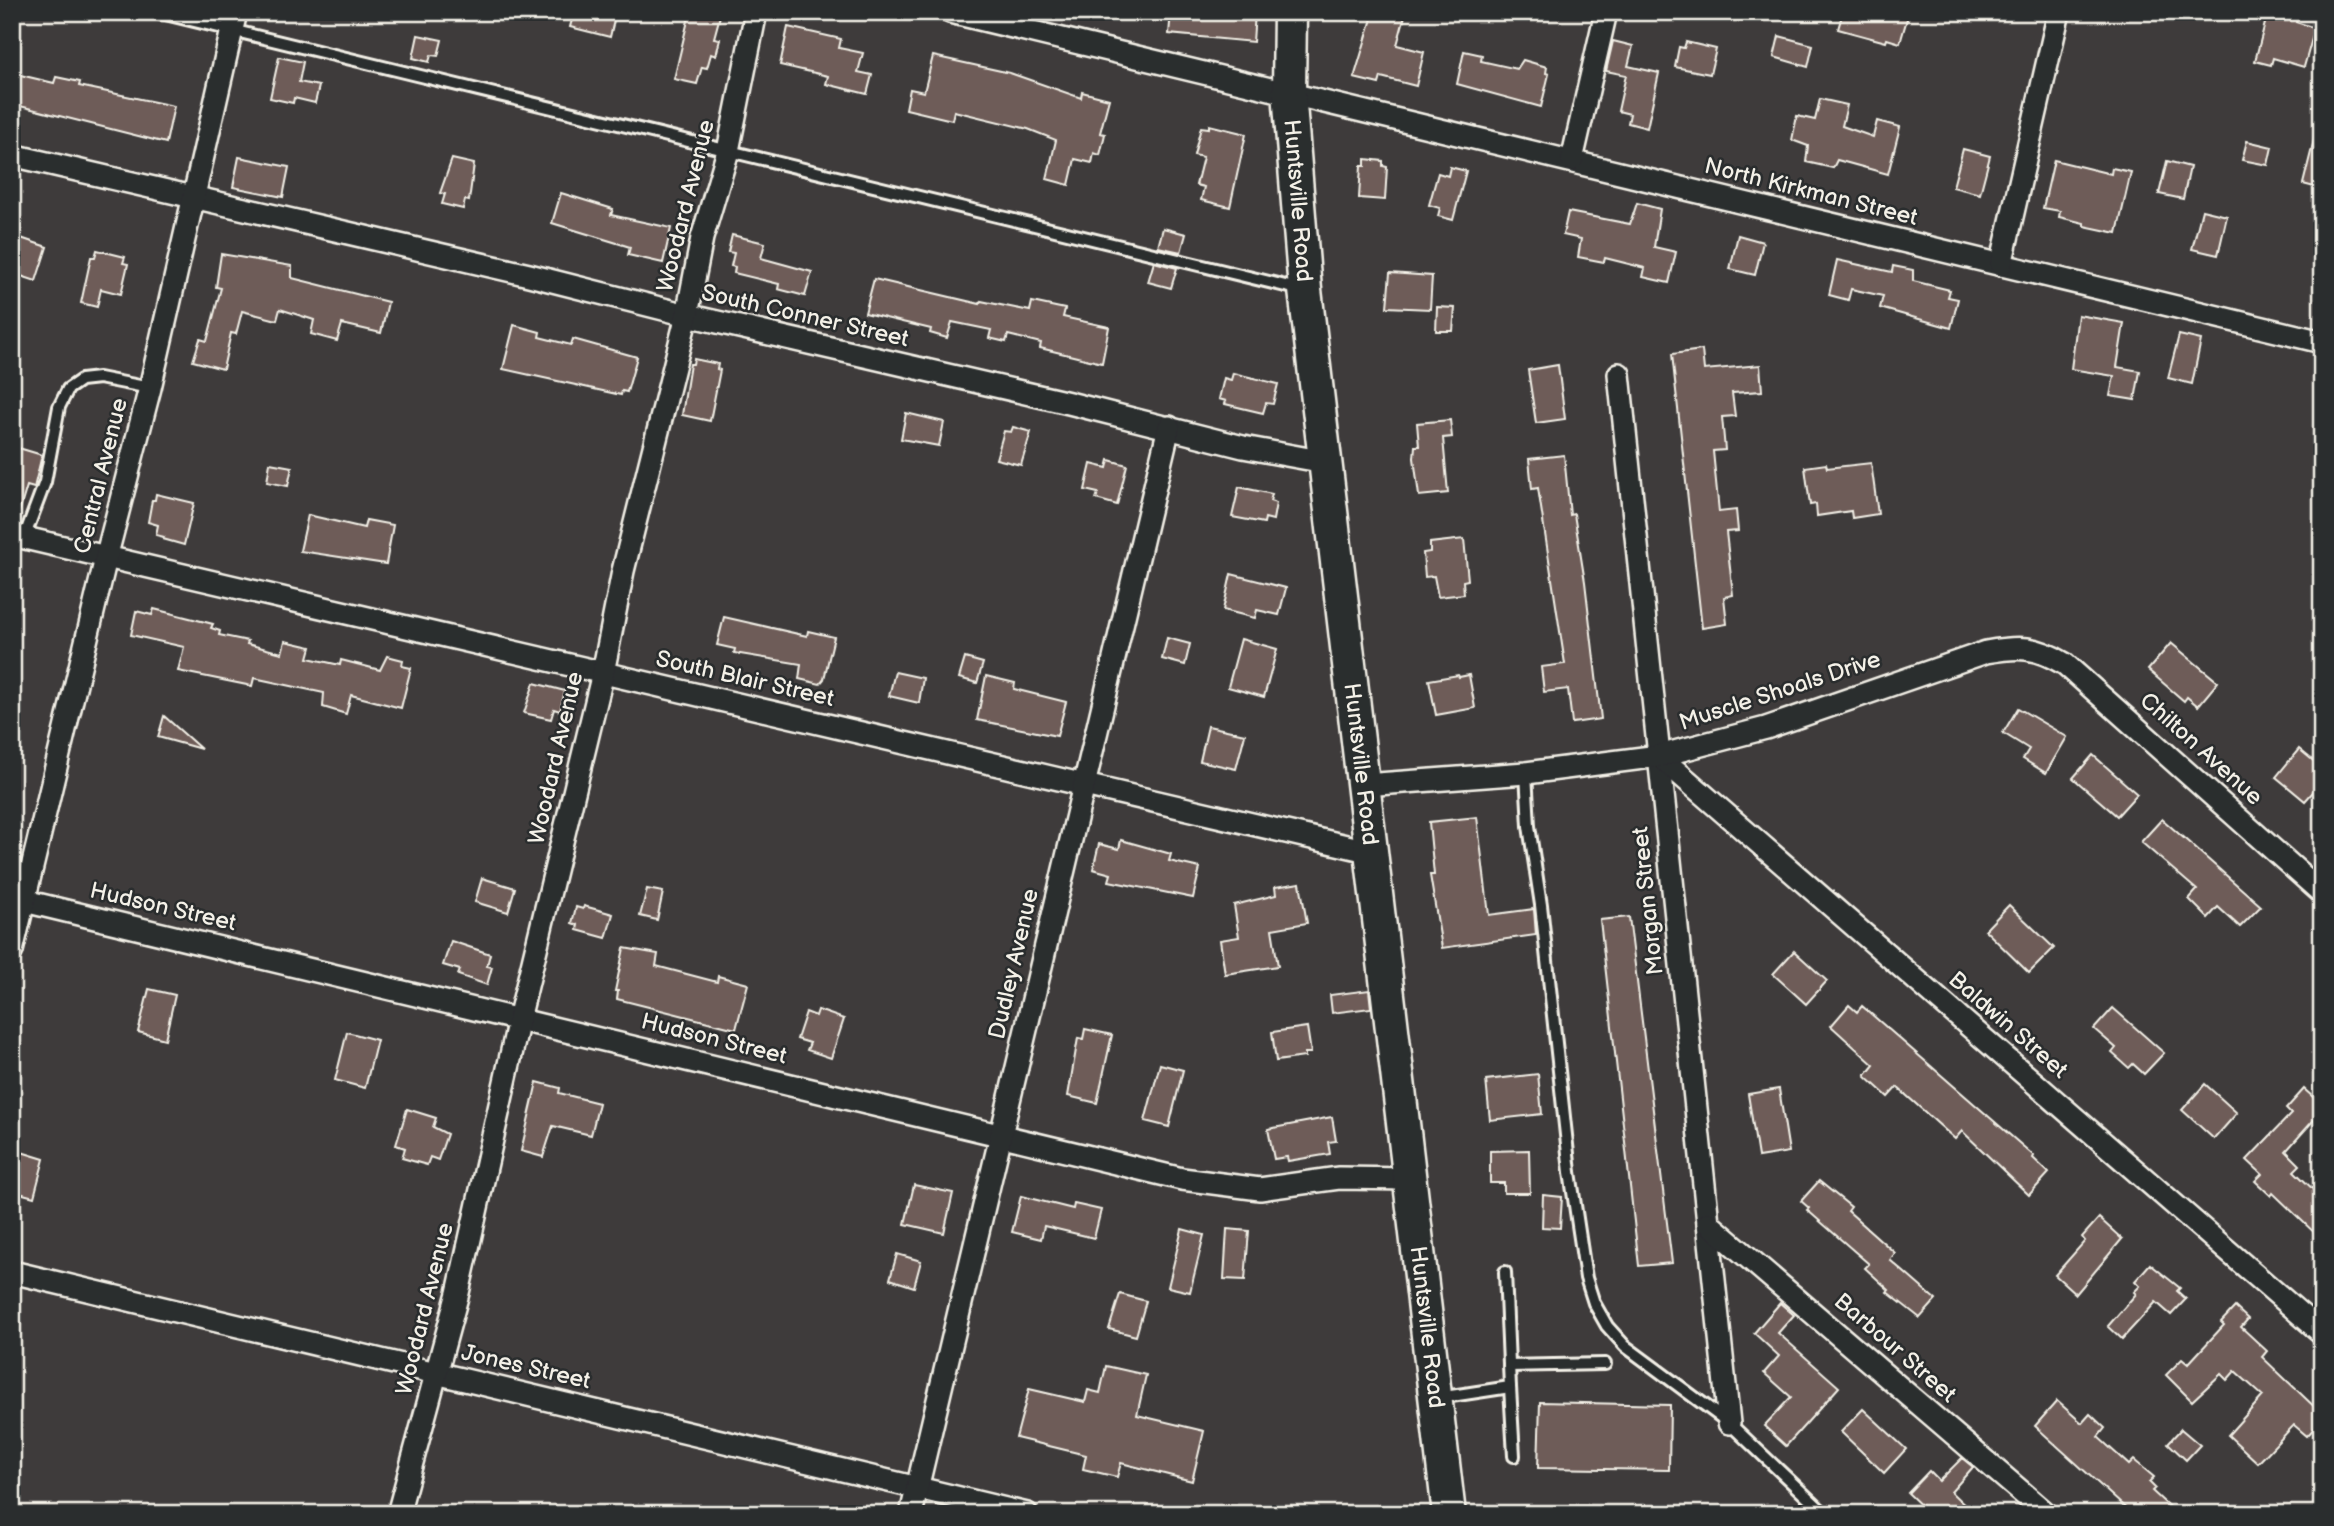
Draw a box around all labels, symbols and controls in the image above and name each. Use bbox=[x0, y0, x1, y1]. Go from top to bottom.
street label: Woodard Avenue bbox=[651, 117, 721, 295]
street label: Huntsville Road bbox=[1277, 118, 1318, 283]
street label: North Kirkman Street bbox=[1702, 152, 1920, 232]
street label: South Conner Street bbox=[699, 279, 911, 353]
street label: Central Avenue bbox=[68, 395, 134, 557]
street label: South Blair Street bbox=[653, 645, 837, 713]
street label: Muscle Shoals Drive bbox=[1676, 645, 1884, 737]
street label: Woodard Avenue bbox=[523, 669, 589, 847]
street label: Huntsville Road bbox=[1337, 682, 1384, 847]
street label: Chilton Avenue bbox=[2134, 687, 2268, 811]
street label: Morgan Street bbox=[1626, 825, 1670, 977]
street label: Hudson Street bbox=[87, 877, 239, 937]
street label: Dudley Avenue bbox=[983, 886, 1045, 1042]
street label: Baldwin Street bbox=[1943, 966, 2073, 1084]
street label: Hudson Street bbox=[638, 1007, 790, 1071]
street label: Woodard Avenue bbox=[390, 1220, 460, 1398]
street label: Huntsville Road bbox=[1404, 1245, 1450, 1410]
street label: Barbour Street bbox=[1828, 1287, 1962, 1409]
street label: Jones Street bbox=[459, 1339, 593, 1395]

